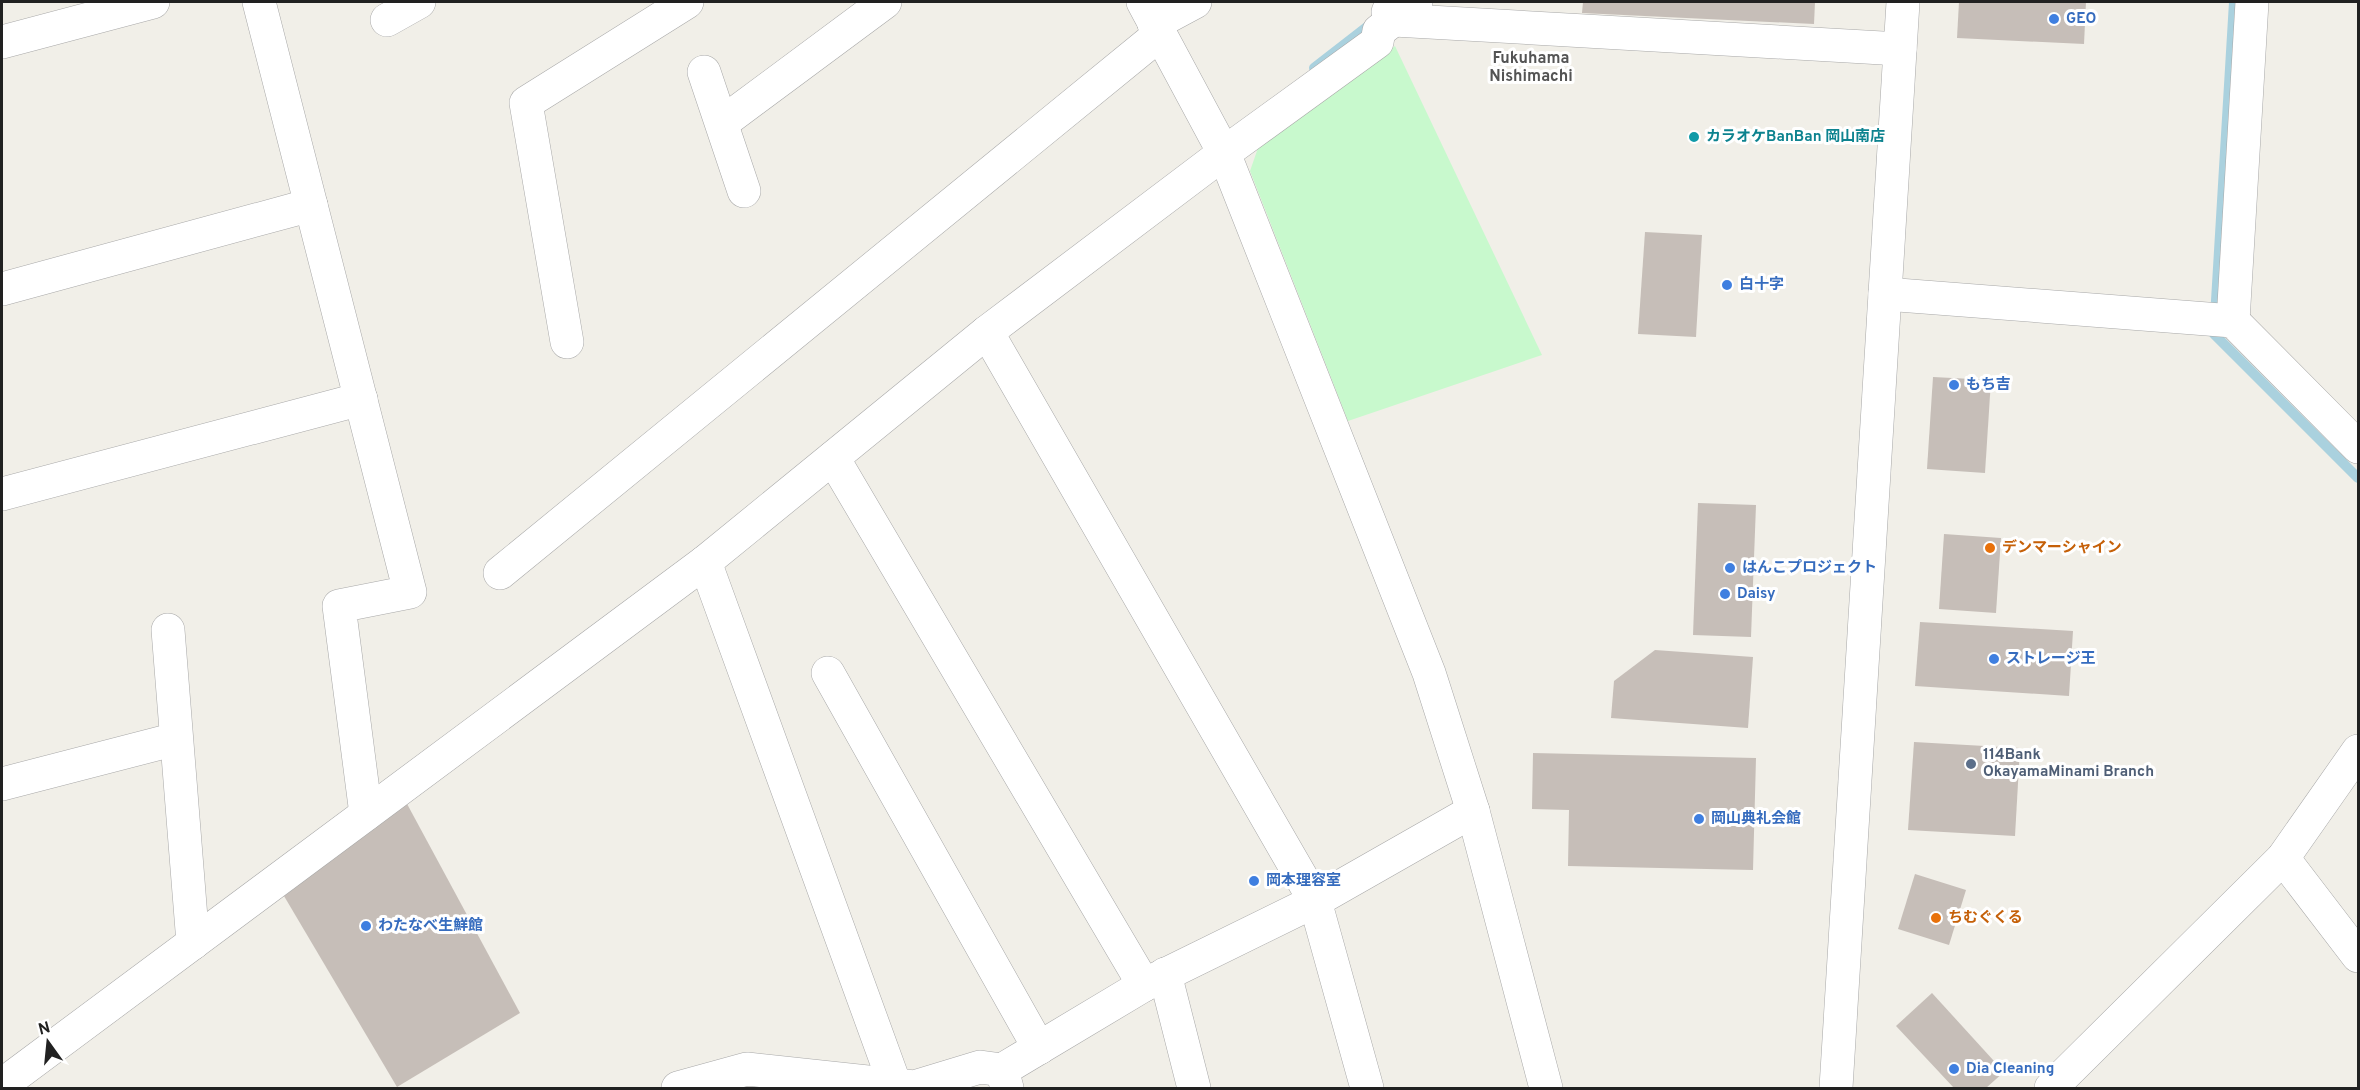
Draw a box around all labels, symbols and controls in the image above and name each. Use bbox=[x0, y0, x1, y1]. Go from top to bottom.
place label: GEO bbox=[2066, 10, 2096, 29]
marker: GEO bbox=[2047, 12, 2061, 26]
district label: Fukuhama Nishimachi bbox=[1489, 49, 1573, 87]
place label: カラオケBanBan 岡山南店 bbox=[1706, 128, 1885, 147]
marker: カラオケBanBan 岡山南店 bbox=[1687, 130, 1701, 144]
place label: 白十字 bbox=[1739, 275, 1784, 295]
marker: 白十字 bbox=[1720, 278, 1734, 292]
place label: もち吉 bbox=[1966, 376, 2011, 395]
marker: もち吉 bbox=[1947, 378, 1961, 392]
place label: デンマーシャイン bbox=[2002, 539, 2122, 558]
marker: デンマーシャイン bbox=[1983, 541, 1997, 555]
place label: はんこプロジェクト bbox=[1742, 559, 1877, 578]
marker: はんこプロジェクト bbox=[1723, 561, 1737, 575]
place label: Daisy bbox=[1737, 585, 1776, 604]
marker: Daisy bbox=[1718, 587, 1732, 601]
place label: ストレージ王 bbox=[2006, 650, 2096, 669]
marker: ストレージ王 bbox=[1987, 652, 2001, 666]
place label: 114Bank OkayamaMinami Branch bbox=[1983, 746, 2154, 782]
marker: 114Bank OkayamaMinami Branch bbox=[1964, 757, 1978, 771]
place label: 岡山典礼会館 bbox=[1711, 810, 1801, 829]
marker: 岡山典礼会館 bbox=[1692, 812, 1706, 826]
place label: 岡本理容室 bbox=[1266, 872, 1341, 891]
marker: 岡本理容室 bbox=[1247, 874, 1261, 888]
place label: ちむぐくる bbox=[1948, 909, 2023, 928]
marker: ちむぐくる bbox=[1929, 911, 1943, 925]
place label: わたなべ生鮮館 bbox=[378, 917, 483, 936]
marker: わたなべ生鮮館 bbox=[359, 919, 373, 933]
north arrow bbox=[18, 1012, 78, 1072]
text: N bbox=[36, 1018, 53, 1041]
place label: Dia Cleaning bbox=[1966, 1060, 2054, 1079]
marker: Dia Cleaning bbox=[1947, 1062, 1961, 1076]

